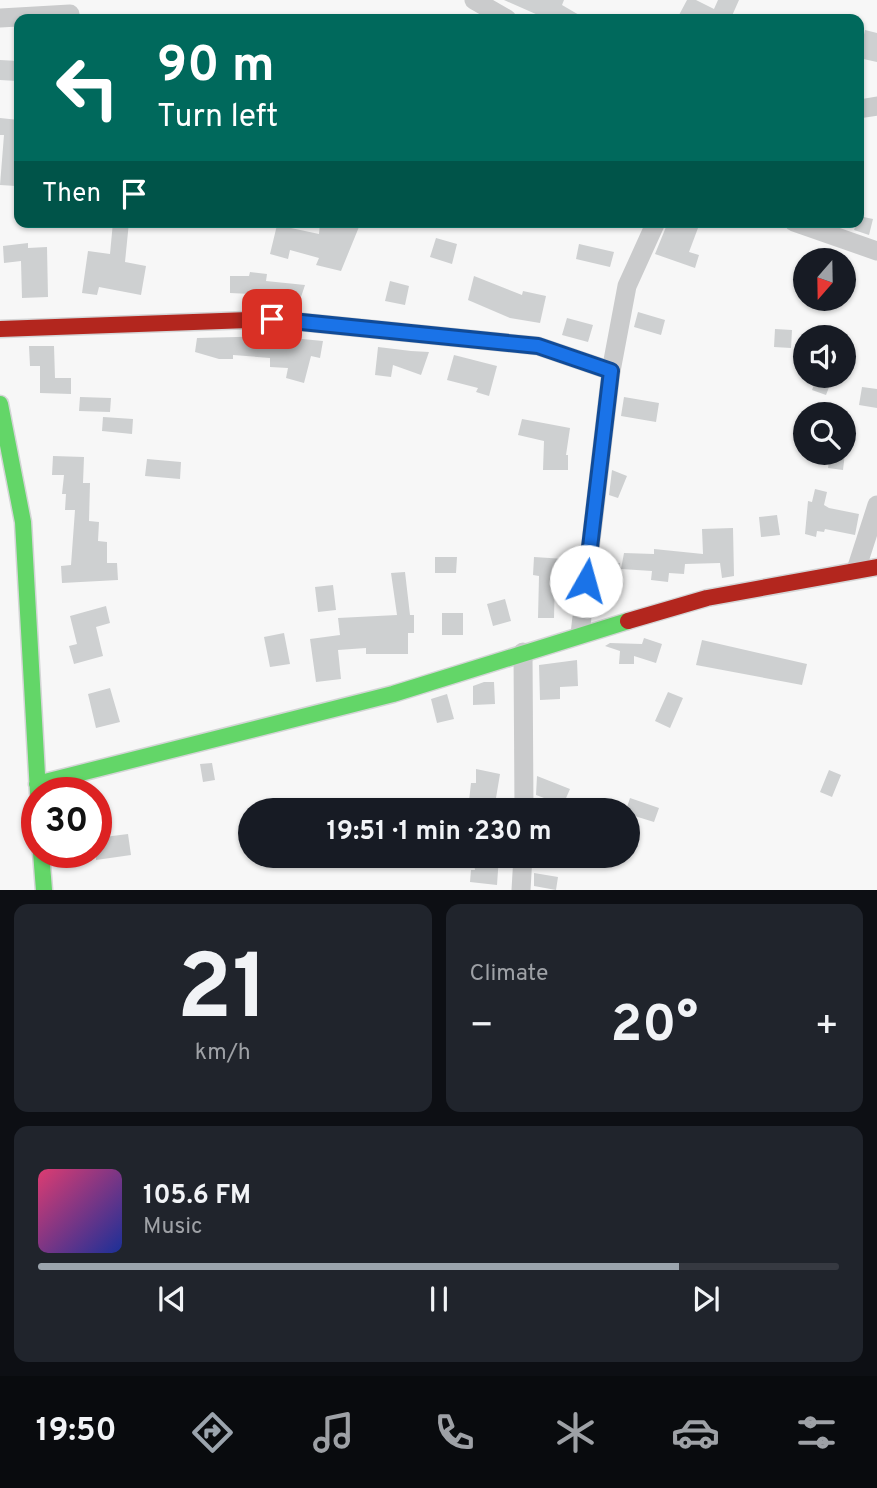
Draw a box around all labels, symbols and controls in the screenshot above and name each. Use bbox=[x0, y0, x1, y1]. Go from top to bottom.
text: 90 m bbox=[157, 37, 275, 99]
icon: left bbox=[42, 42, 133, 133]
text: Turn left bbox=[157, 98, 278, 138]
icon: arrive bbox=[115, 175, 153, 213]
text: Then bbox=[42, 178, 101, 211]
north arrow bbox=[793, 248, 856, 312]
map controls bbox=[793, 248, 856, 465]
pin bbox=[242, 289, 302, 349]
icon: arrive bbox=[253, 300, 291, 338]
button: sound bbox=[793, 325, 856, 388]
button: search bbox=[793, 402, 856, 465]
position arrow bbox=[549, 544, 623, 618]
speed limit sign: 30 bbox=[21, 777, 112, 868]
text: 19:51 · 1 min · 230 m bbox=[327, 816, 551, 849]
text: 21 bbox=[177, 936, 269, 1051]
text: Climate bbox=[470, 960, 548, 989]
text: 20° bbox=[610, 994, 698, 1060]
text: − bbox=[470, 1003, 494, 1052]
text: + bbox=[814, 1003, 839, 1052]
text: km/h bbox=[195, 1039, 251, 1068]
text: 105.6 FM bbox=[143, 1180, 251, 1213]
text: Music bbox=[143, 1213, 203, 1242]
icon: previous bbox=[153, 1280, 191, 1318]
icon: pause bbox=[420, 1280, 458, 1318]
icon: next bbox=[687, 1280, 725, 1318]
icon: directions bbox=[188, 1408, 237, 1457]
icon: music bbox=[309, 1408, 358, 1457]
icon: phone bbox=[430, 1408, 479, 1457]
icon: climate bbox=[551, 1408, 600, 1457]
icon: car bbox=[671, 1408, 720, 1457]
icon: filters bbox=[792, 1408, 841, 1457]
text: 19:50 bbox=[36, 1412, 117, 1452]

